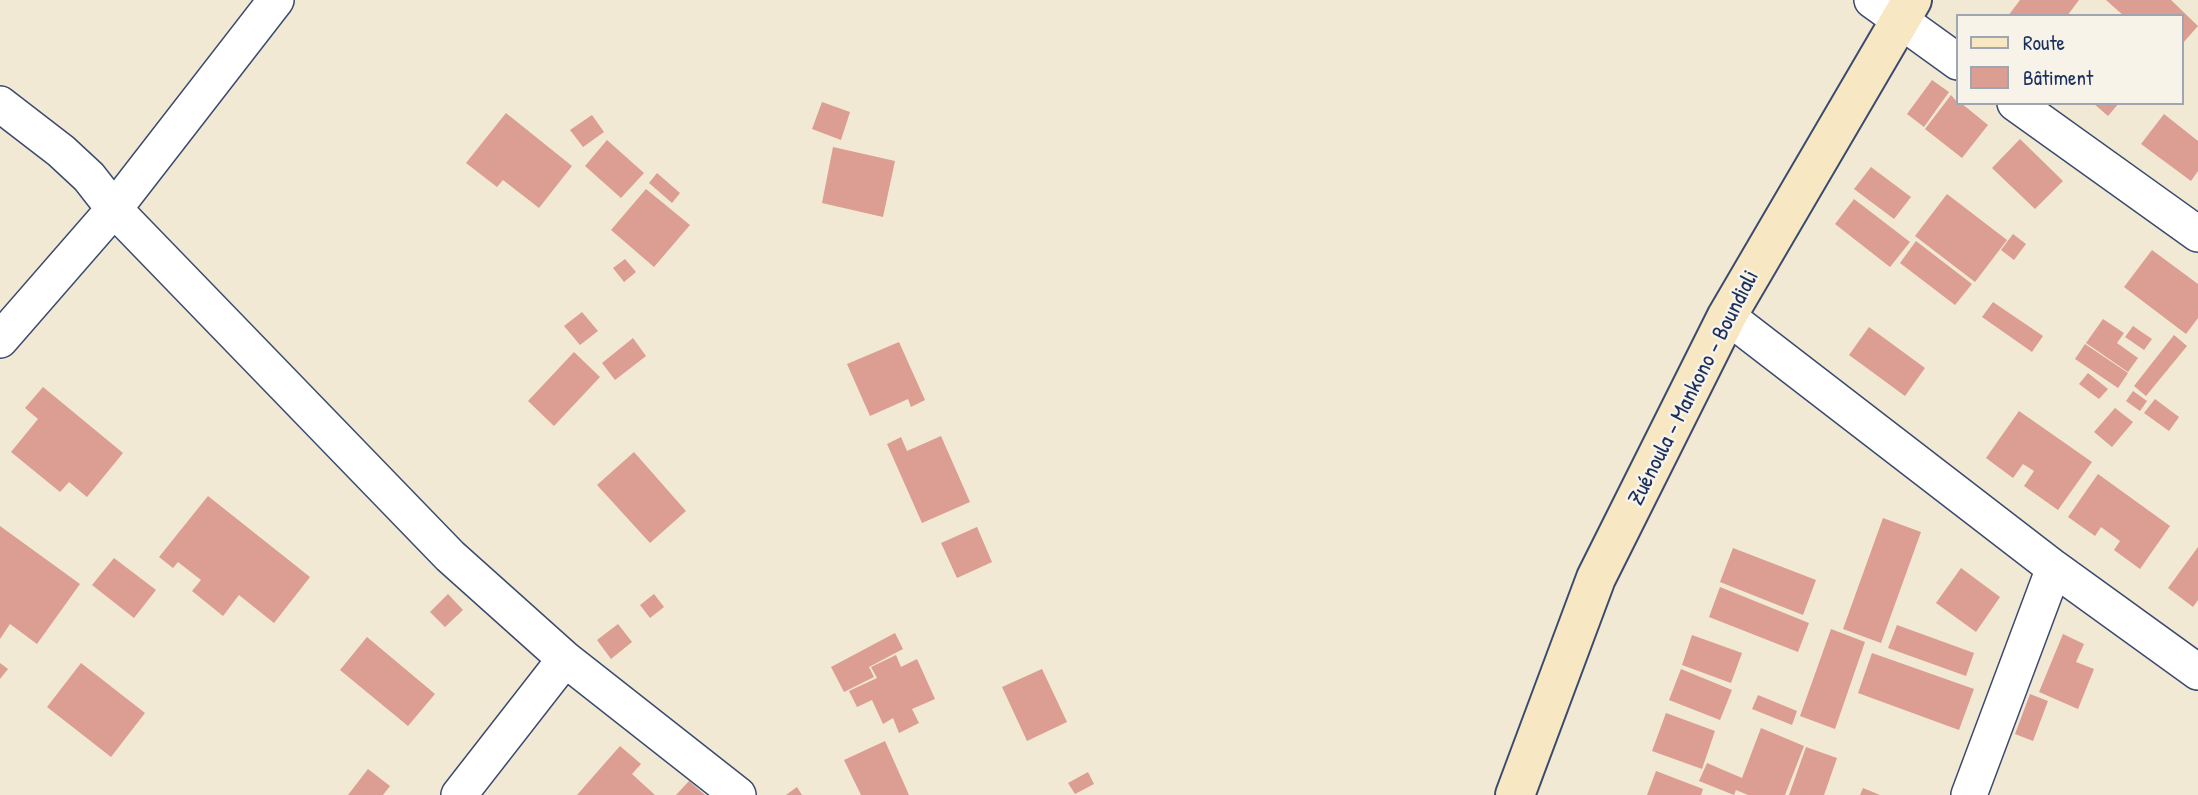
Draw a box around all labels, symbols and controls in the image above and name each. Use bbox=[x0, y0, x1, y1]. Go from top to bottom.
legend bbox=[1956, 14, 2184, 105]
text: Route bbox=[2023, 28, 2065, 57]
text: Bâtiment bbox=[2023, 63, 2093, 92]
street label: Zuénoula - Mankono - Boundiali bbox=[1623, 266, 1765, 510]

